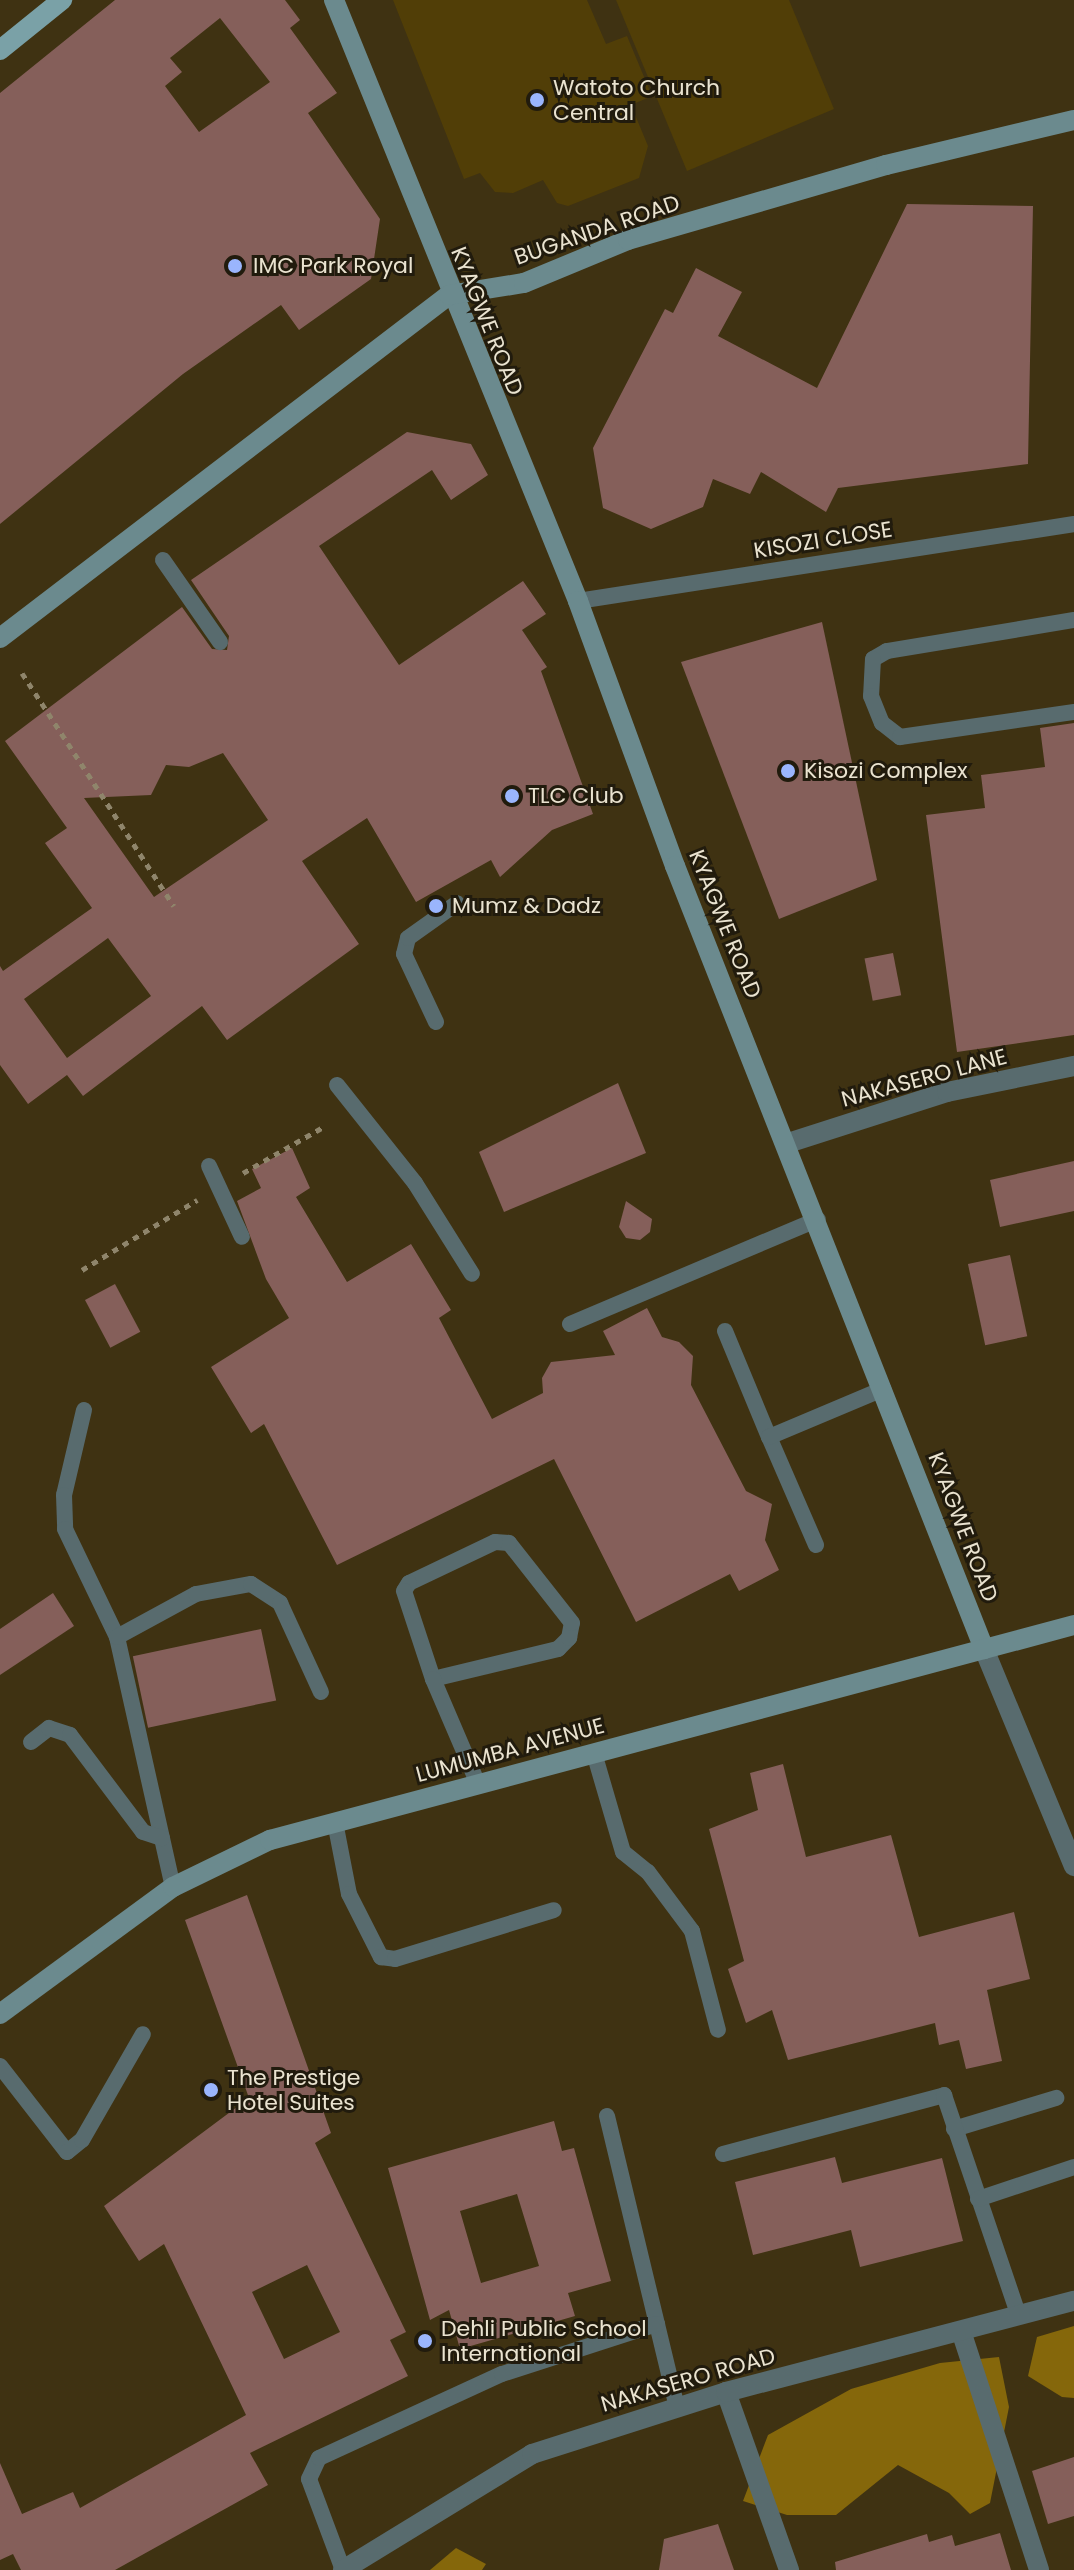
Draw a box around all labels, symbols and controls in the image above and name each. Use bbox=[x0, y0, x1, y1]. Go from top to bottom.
place label: Watoto Church Central bbox=[553, 74, 720, 126]
marker: Watoto Church Central bbox=[528, 91, 546, 109]
street label: BUGANDA ROAD bbox=[511, 189, 683, 271]
street label: KYAGWE ROAD bbox=[445, 243, 529, 399]
place label: IMC Park Royal bbox=[253, 253, 413, 279]
marker: IMC Park Royal bbox=[224, 255, 246, 277]
street label: KISOZI CLOSE bbox=[752, 516, 894, 564]
place label: Kisozi Complex bbox=[804, 758, 968, 784]
marker: Kisozi Complex bbox=[779, 762, 797, 780]
place label: TLC Club bbox=[528, 783, 624, 809]
marker: TLC Club bbox=[503, 787, 521, 805]
street label: KYAGWE ROAD bbox=[683, 846, 767, 1002]
place label: Mumz & Dadz bbox=[452, 893, 601, 919]
marker: Mumz & Dadz bbox=[427, 897, 445, 915]
street label: NAKASERO LANE bbox=[838, 1043, 1010, 1113]
street label: KYAGWE ROAD bbox=[922, 1449, 1004, 1605]
street label: LUMUMBA AVENUE bbox=[413, 1712, 607, 1788]
place label: The Prestige Hotel Suites bbox=[227, 2064, 360, 2116]
marker: The Prestige Hotel Suites bbox=[202, 2081, 220, 2099]
place label: Dehli Public School International bbox=[441, 2315, 647, 2366]
marker: Dehli Public School International bbox=[416, 2332, 434, 2350]
street label: NAKASERO ROAD bbox=[598, 2342, 778, 2418]

